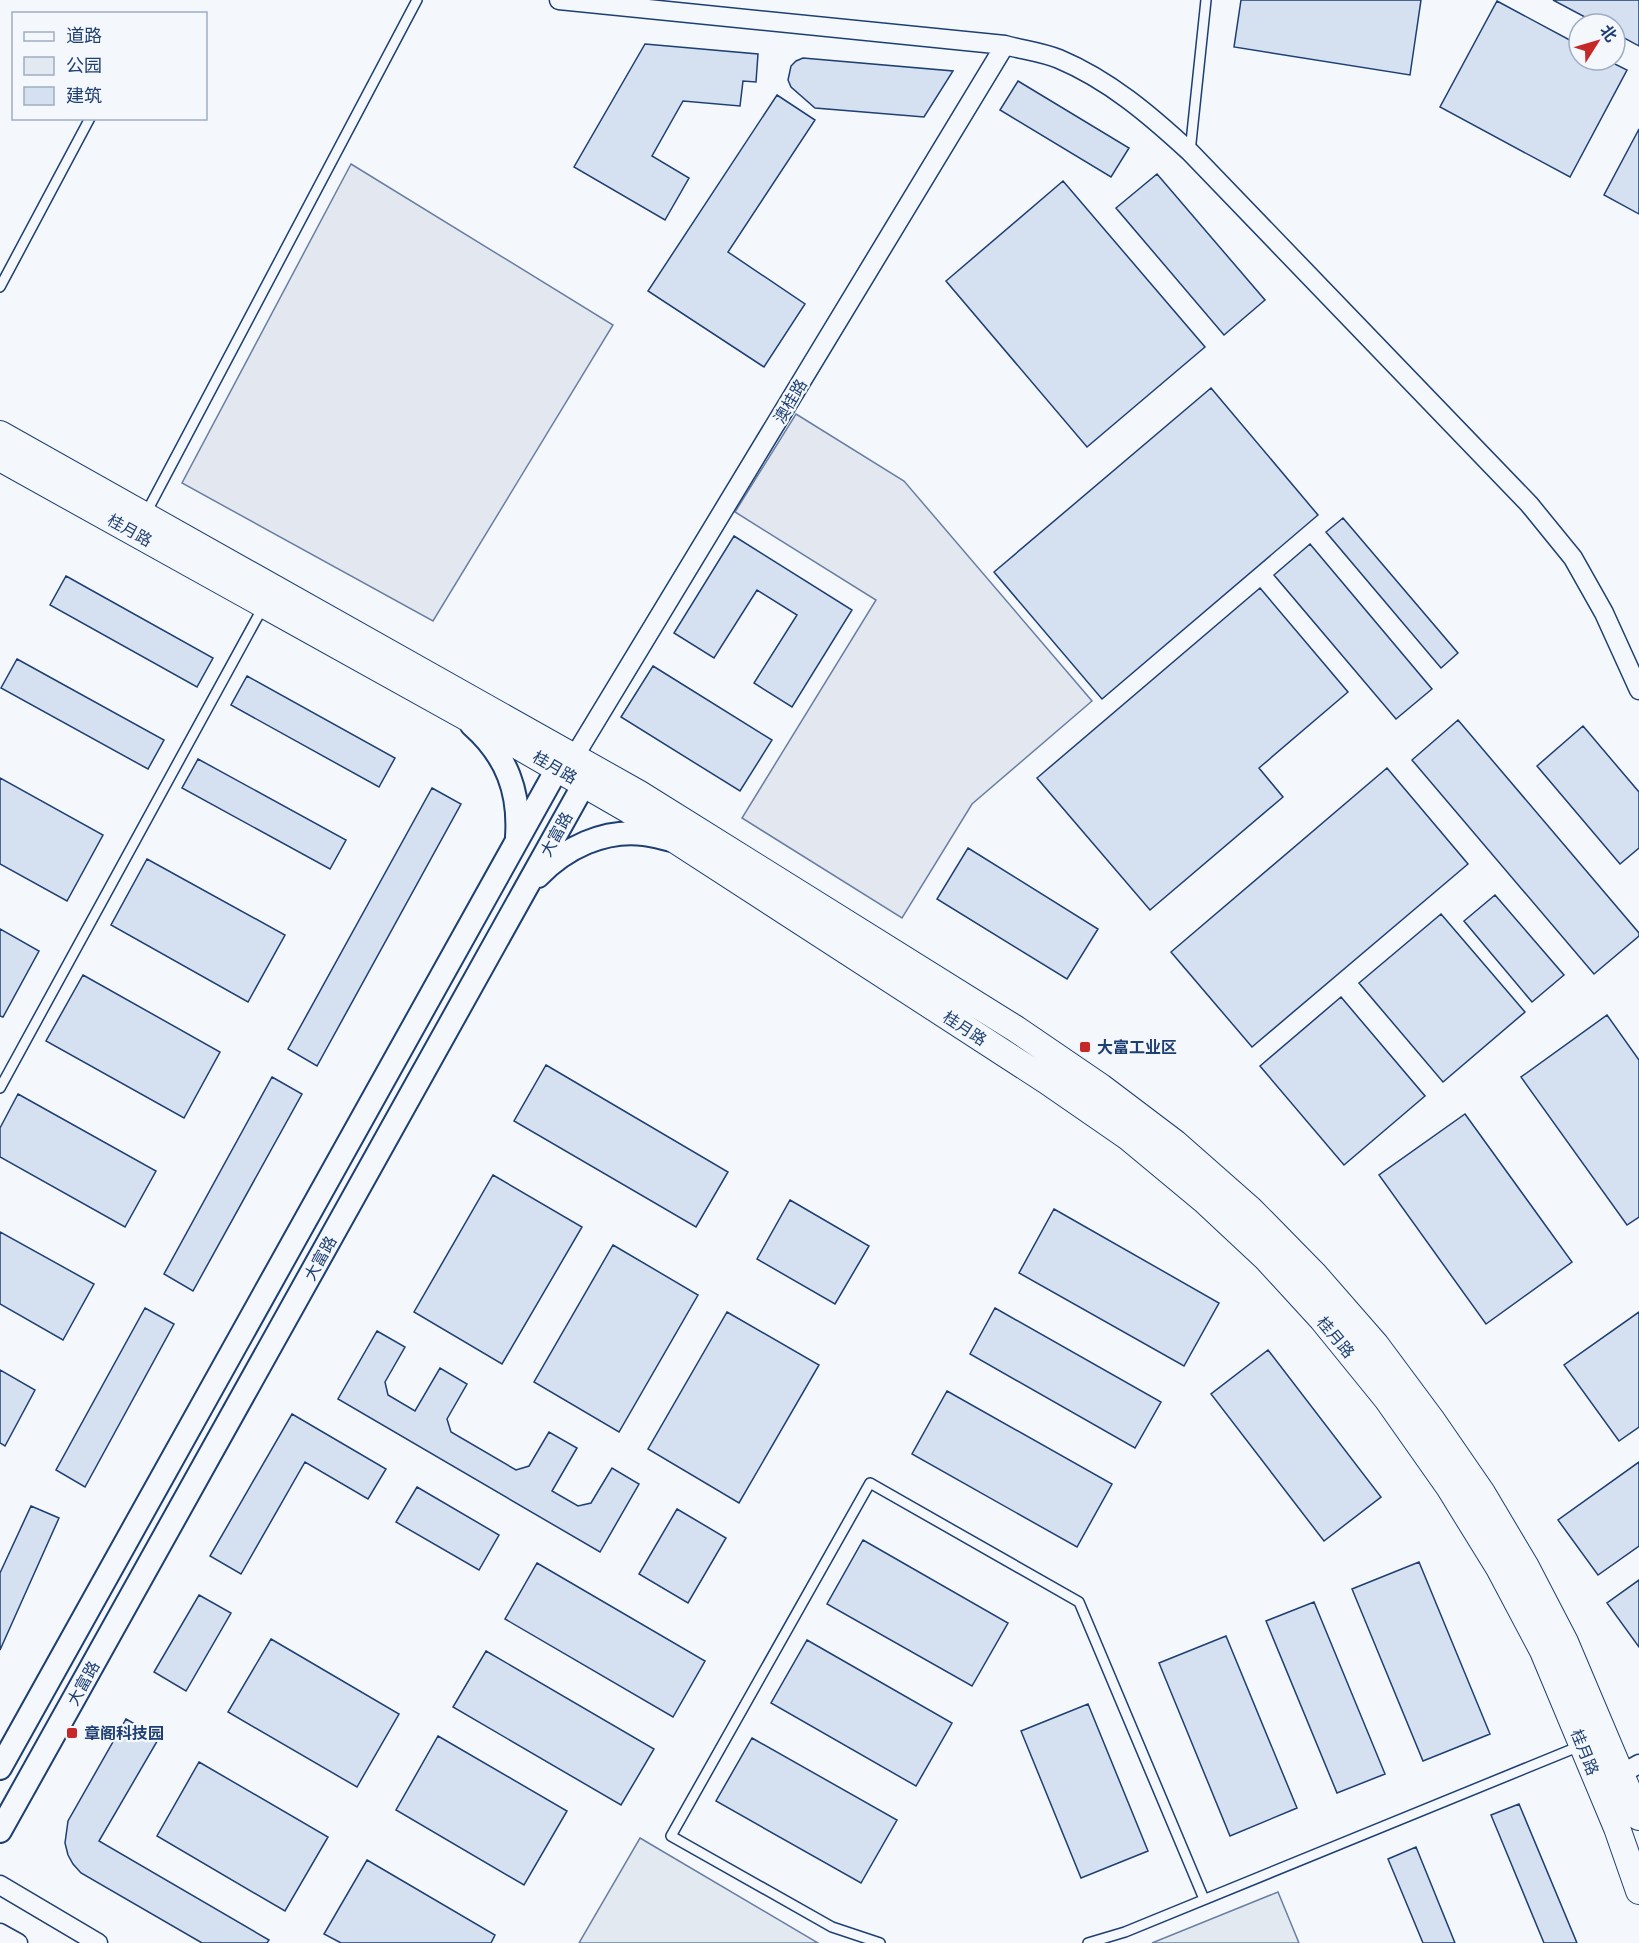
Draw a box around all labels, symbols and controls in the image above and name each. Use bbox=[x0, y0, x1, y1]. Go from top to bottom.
legend bbox=[12, 12, 207, 120]
north arrow bbox=[1567, 12, 1627, 72]
text: 北 bbox=[1597, 21, 1621, 45]
text: 道路 bbox=[66, 25, 102, 45]
text: 公园 bbox=[66, 55, 102, 75]
text: 建筑 bbox=[66, 85, 102, 105]
street label: 澳桂路 bbox=[770, 376, 810, 426]
street label: 桂月路 bbox=[105, 510, 155, 550]
street label: 桂月路 bbox=[530, 747, 580, 787]
street label: 大富路 bbox=[536, 809, 576, 859]
street label: 桂月路 bbox=[940, 1007, 990, 1049]
place label: 大富工业区 bbox=[1097, 1038, 1177, 1056]
marker: 大富工业区 bbox=[1078, 1040, 1092, 1054]
street label: 大富路 bbox=[300, 1233, 340, 1283]
street label: 桂月路 bbox=[1314, 1313, 1358, 1361]
street label: 大富路 bbox=[63, 1658, 103, 1708]
place label: 章阁科技园 bbox=[84, 1724, 164, 1742]
marker: 章阁科技园 bbox=[65, 1726, 79, 1740]
street label: 桂月路 bbox=[1568, 1726, 1602, 1778]

